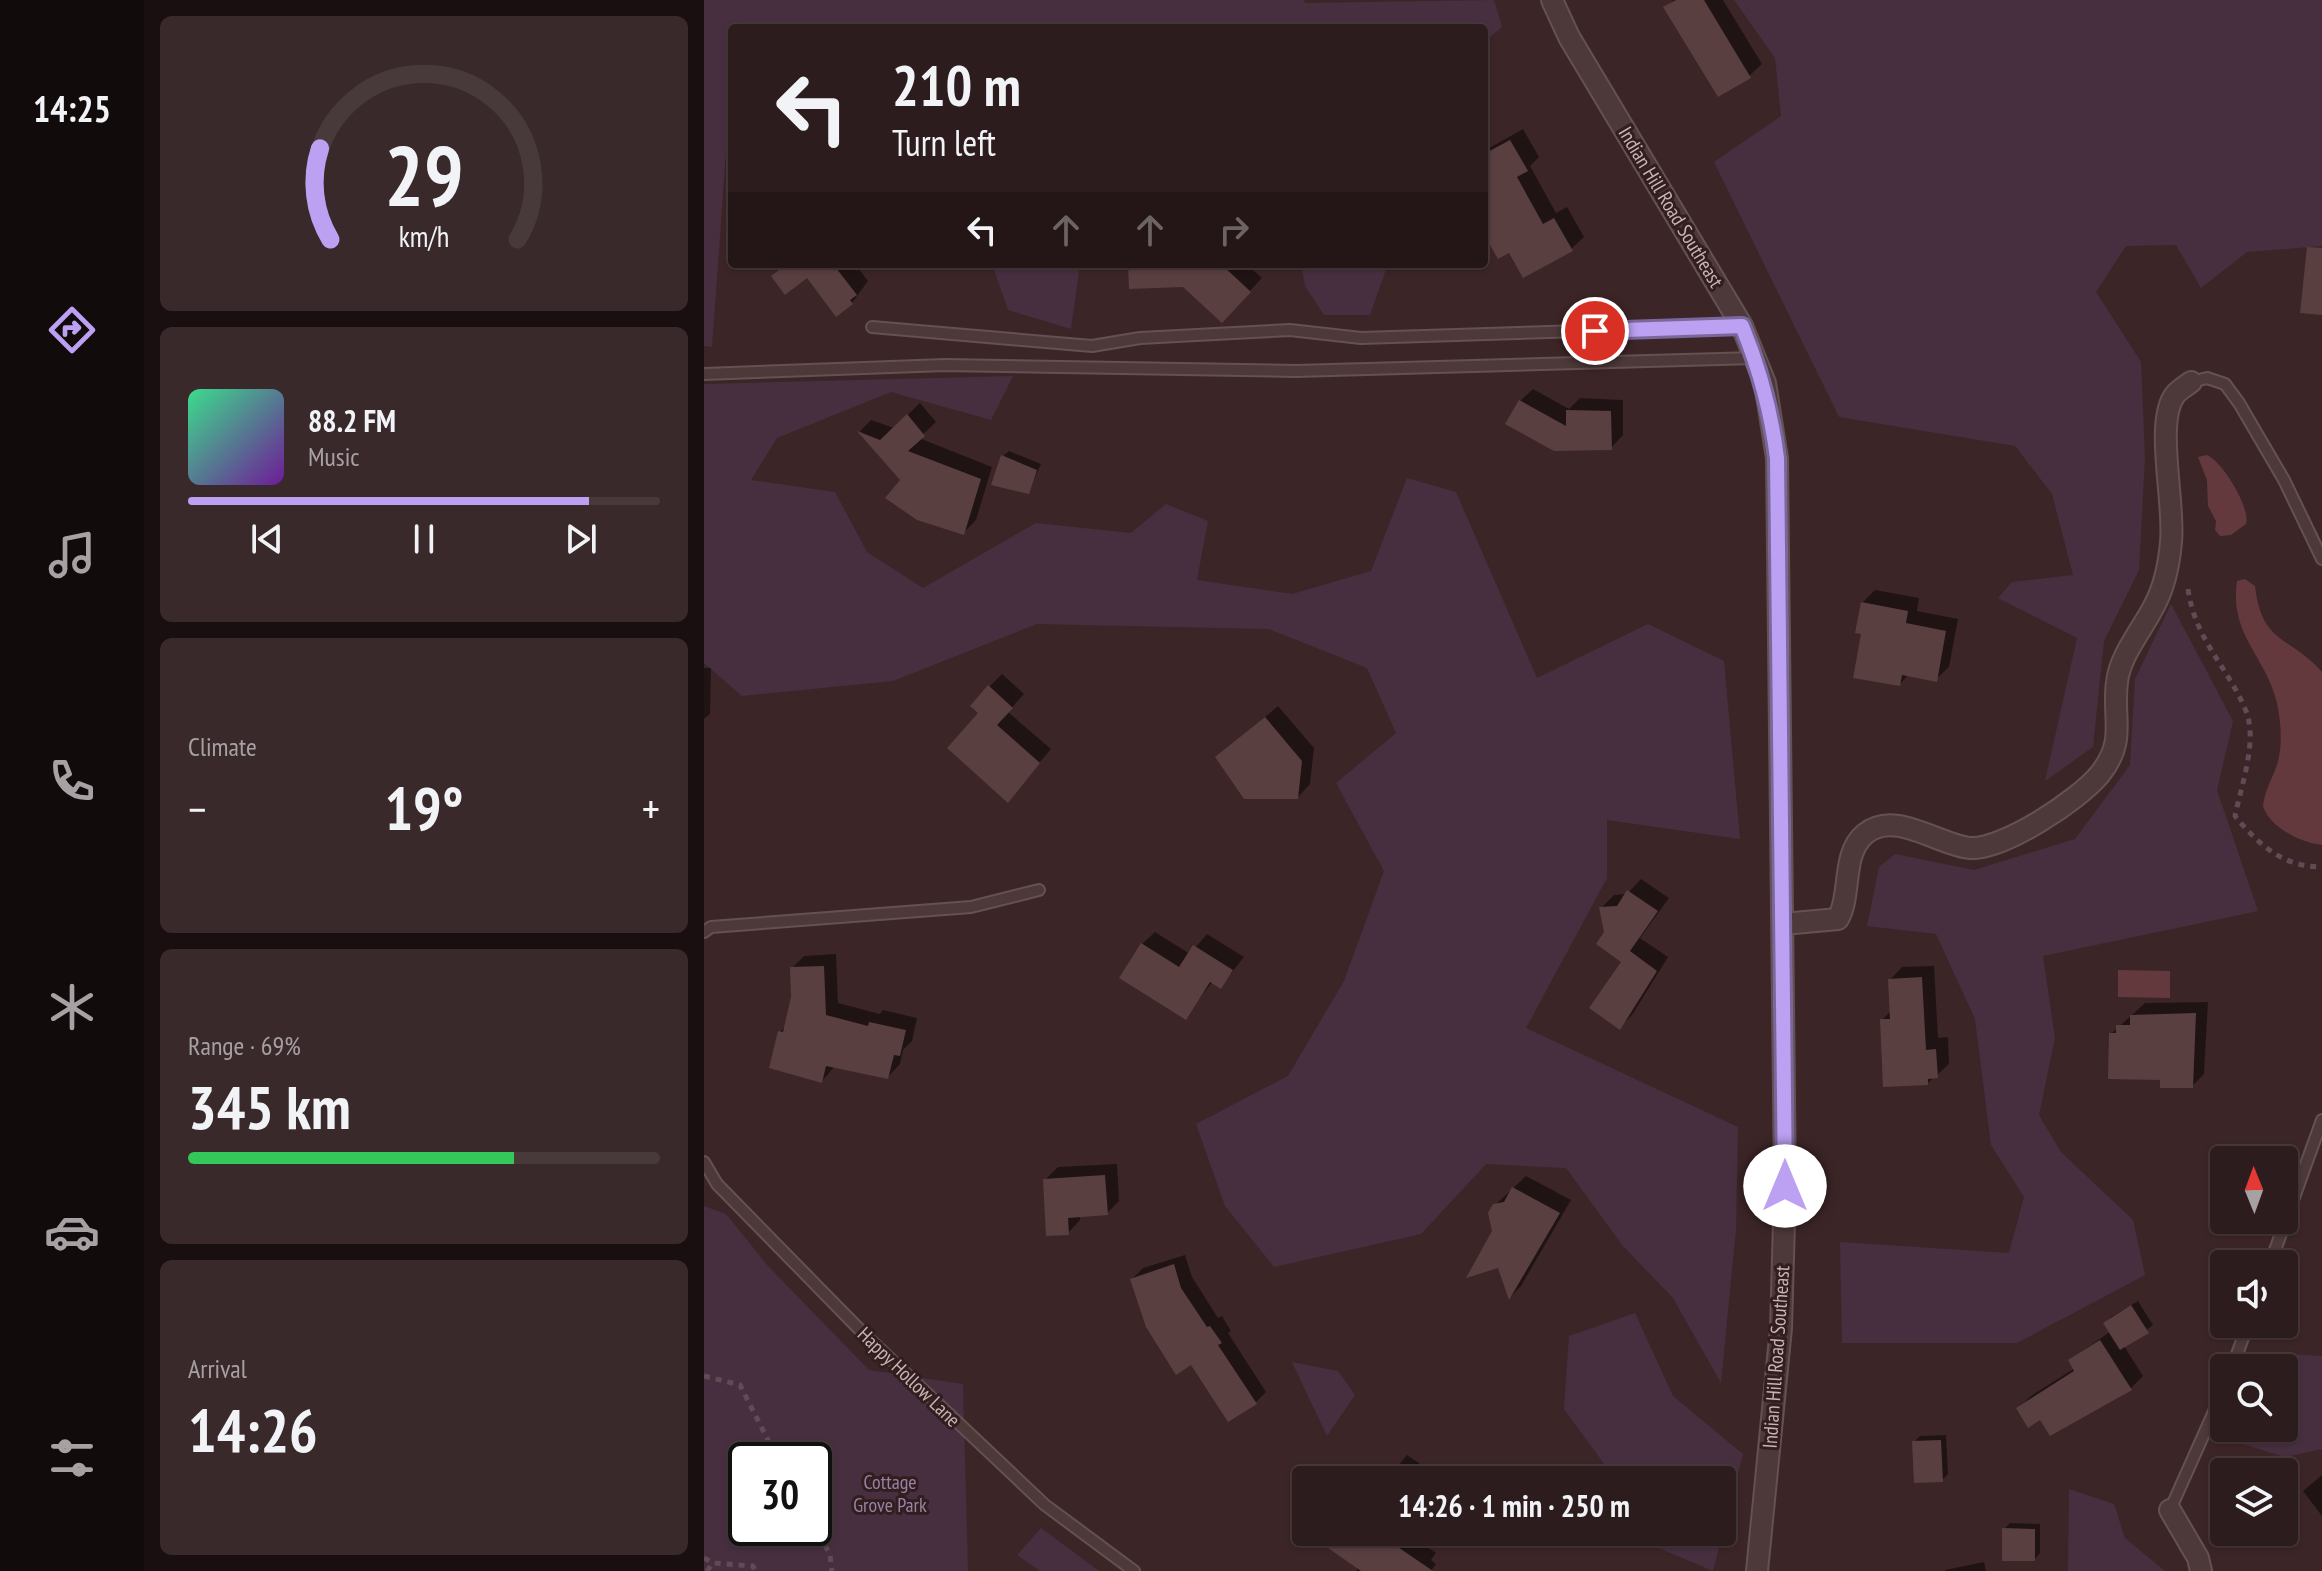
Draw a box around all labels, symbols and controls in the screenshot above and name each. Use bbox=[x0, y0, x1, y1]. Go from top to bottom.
text: 210 m bbox=[892, 49, 1021, 121]
icon: left bbox=[760, 56, 864, 160]
text: 14:25 bbox=[33, 85, 111, 132]
text: Turn left bbox=[892, 119, 996, 166]
text: 29 bbox=[384, 120, 464, 228]
street label: Indian Hill Road Southeast bbox=[1613, 122, 1730, 293]
icon: left bbox=[960, 208, 1004, 252]
icon: ahead bbox=[1044, 208, 1088, 252]
icon: ahead bbox=[1128, 208, 1172, 252]
icon: right bbox=[1212, 208, 1256, 252]
text: km/h bbox=[399, 218, 449, 255]
pin bbox=[1561, 297, 1629, 365]
icon: directions bbox=[44, 302, 100, 358]
icon: arrive bbox=[1573, 309, 1617, 353]
text: 88.2 FM bbox=[308, 401, 396, 440]
text: Music bbox=[308, 440, 360, 473]
icon: previous bbox=[245, 517, 289, 561]
icon: pause bbox=[402, 517, 446, 561]
icon: next bbox=[559, 517, 603, 561]
icon: music bbox=[44, 527, 100, 583]
text: Climate bbox=[188, 730, 257, 763]
icon: phone bbox=[44, 753, 100, 809]
text: 19° bbox=[384, 769, 464, 847]
text: − bbox=[188, 780, 206, 837]
text: + bbox=[642, 780, 660, 837]
icon: climate bbox=[44, 979, 100, 1035]
text: Range · 69% bbox=[188, 1029, 301, 1062]
text: 345 km bbox=[188, 1068, 351, 1146]
position arrow bbox=[1743, 1144, 1827, 1228]
north arrow bbox=[2210, 1146, 2298, 1234]
map controls bbox=[2210, 1146, 2298, 1546]
icon: car bbox=[44, 1204, 100, 1260]
button: sound bbox=[2210, 1250, 2298, 1338]
street label: Indian Hill Road Southeast bbox=[1757, 1264, 1795, 1449]
street label: Happy Hollow Lane bbox=[852, 1321, 966, 1433]
text: Arrival bbox=[188, 1352, 247, 1385]
button: search bbox=[2210, 1354, 2298, 1442]
text: 14:26 bbox=[188, 1391, 318, 1469]
icon: filters bbox=[44, 1430, 100, 1486]
speed limit sign: 30 bbox=[728, 1442, 832, 1546]
button: layers bbox=[2210, 1458, 2298, 1546]
park label: Cottage Grove Park bbox=[853, 1469, 927, 1518]
text: 14:26 · 1 min · 250 m bbox=[1398, 1486, 1630, 1525]

